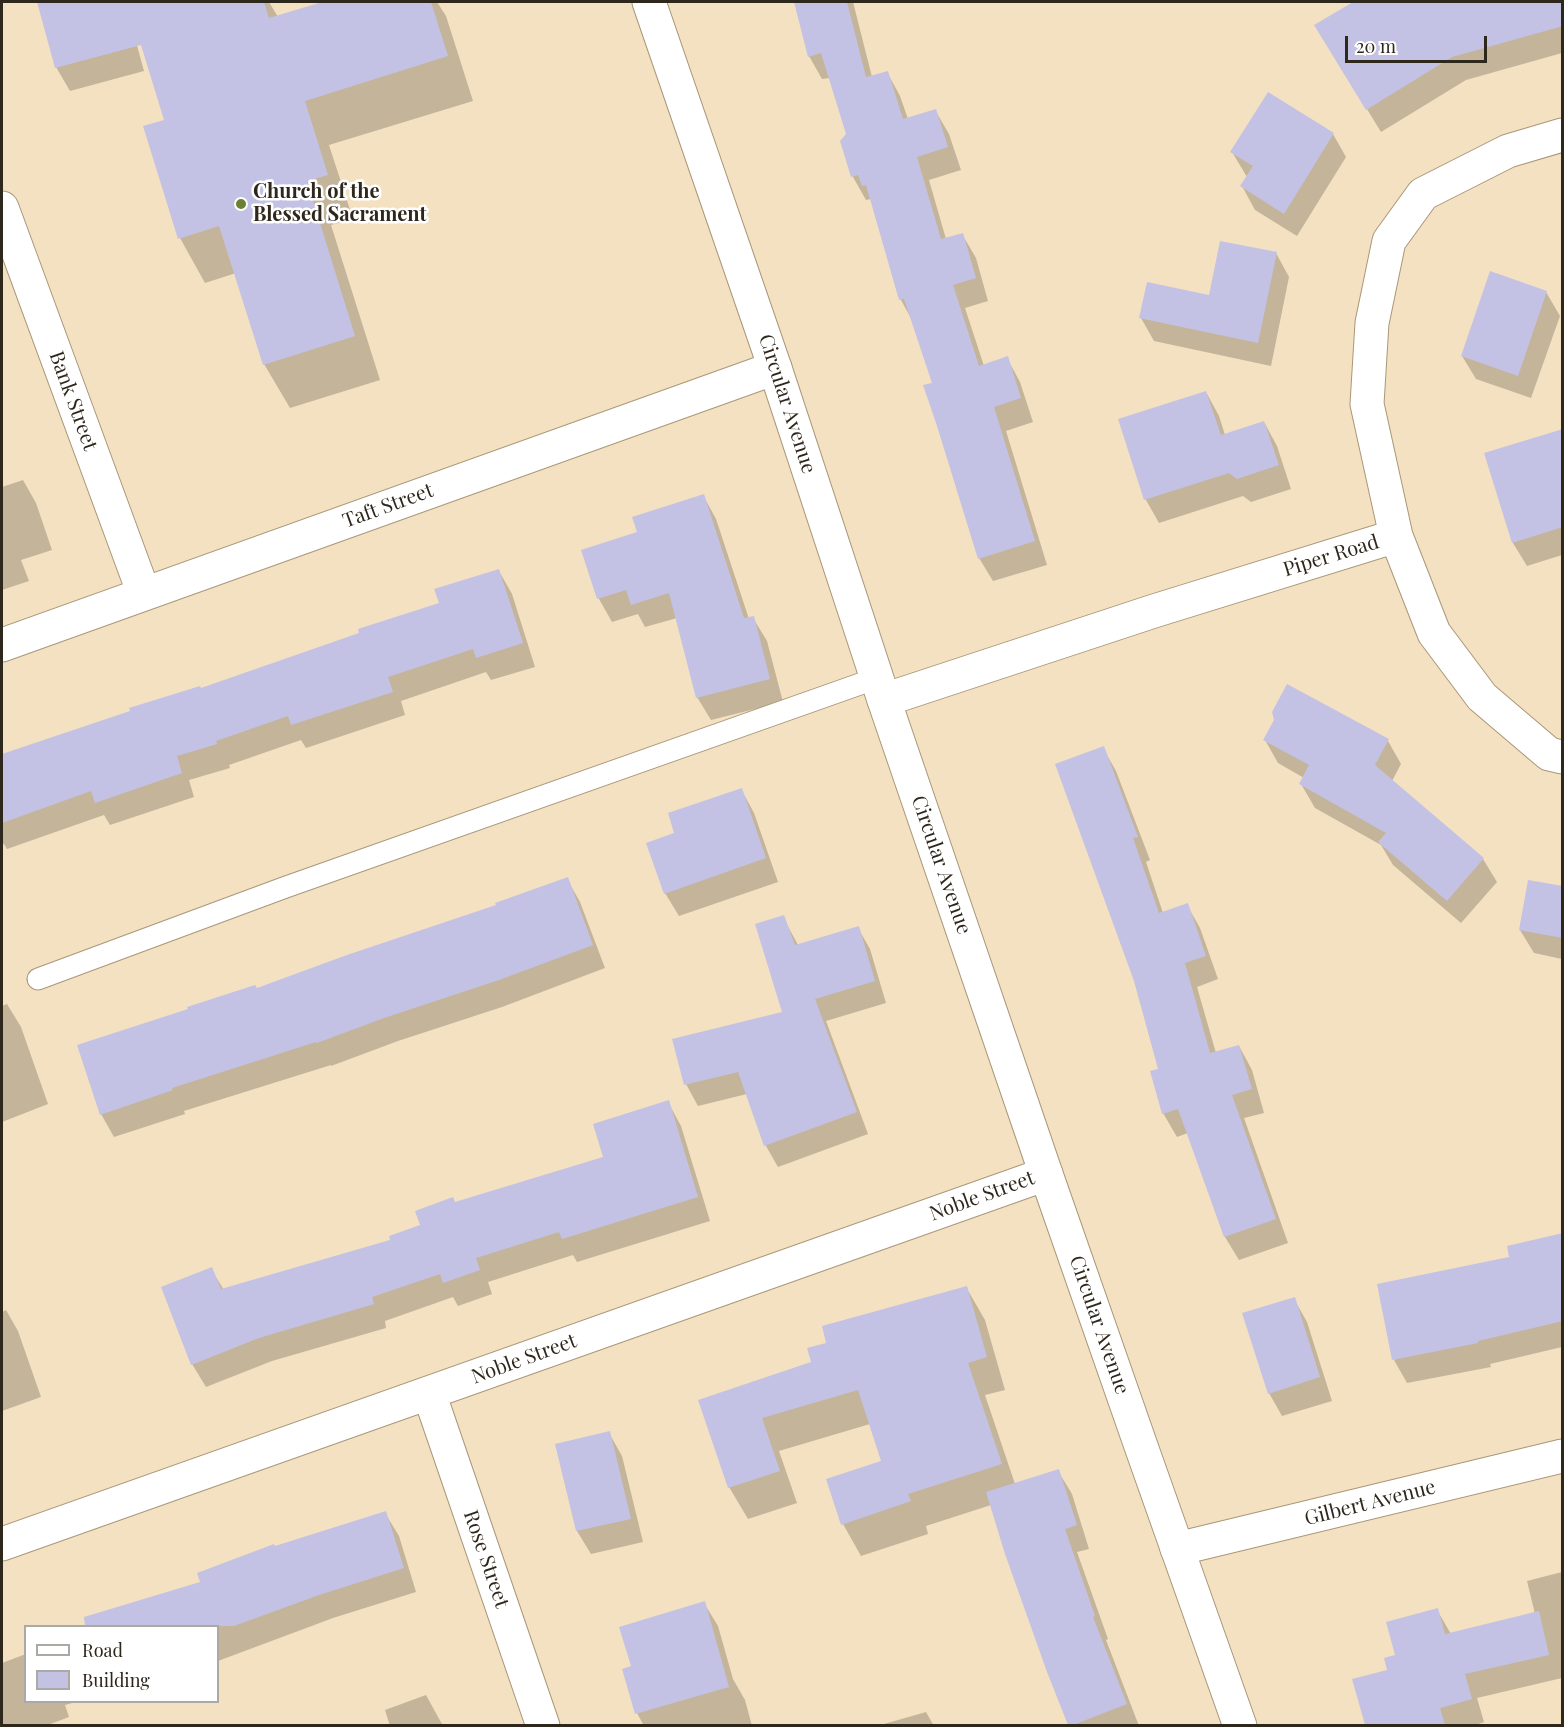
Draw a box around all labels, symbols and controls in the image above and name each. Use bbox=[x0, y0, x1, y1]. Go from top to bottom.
scale bar bbox=[1348, 24, 1490, 62]
text: 20 m bbox=[1356, 34, 1396, 58]
place label: Church of the Blessed Sacrament bbox=[253, 180, 427, 227]
marker: Church of the Blessed Sacrament bbox=[234, 197, 248, 211]
street label: Circular Avenue bbox=[753, 331, 821, 477]
street label: Bank Street bbox=[44, 348, 102, 454]
street label: Taft Street bbox=[339, 479, 437, 533]
street label: Piper Road bbox=[1280, 530, 1382, 582]
street label: Circular Avenue bbox=[906, 793, 976, 937]
street label: Noble Street bbox=[926, 1166, 1038, 1226]
street label: Circular Avenue bbox=[1064, 1253, 1134, 1397]
street label: Noble Street bbox=[468, 1329, 580, 1389]
street label: Gilbert Avenue bbox=[1302, 1475, 1438, 1531]
street label: Rose Street bbox=[458, 1507, 514, 1611]
legend bbox=[24, 1625, 219, 1703]
text: Road bbox=[82, 1638, 123, 1662]
text: Building bbox=[82, 1668, 150, 1692]

